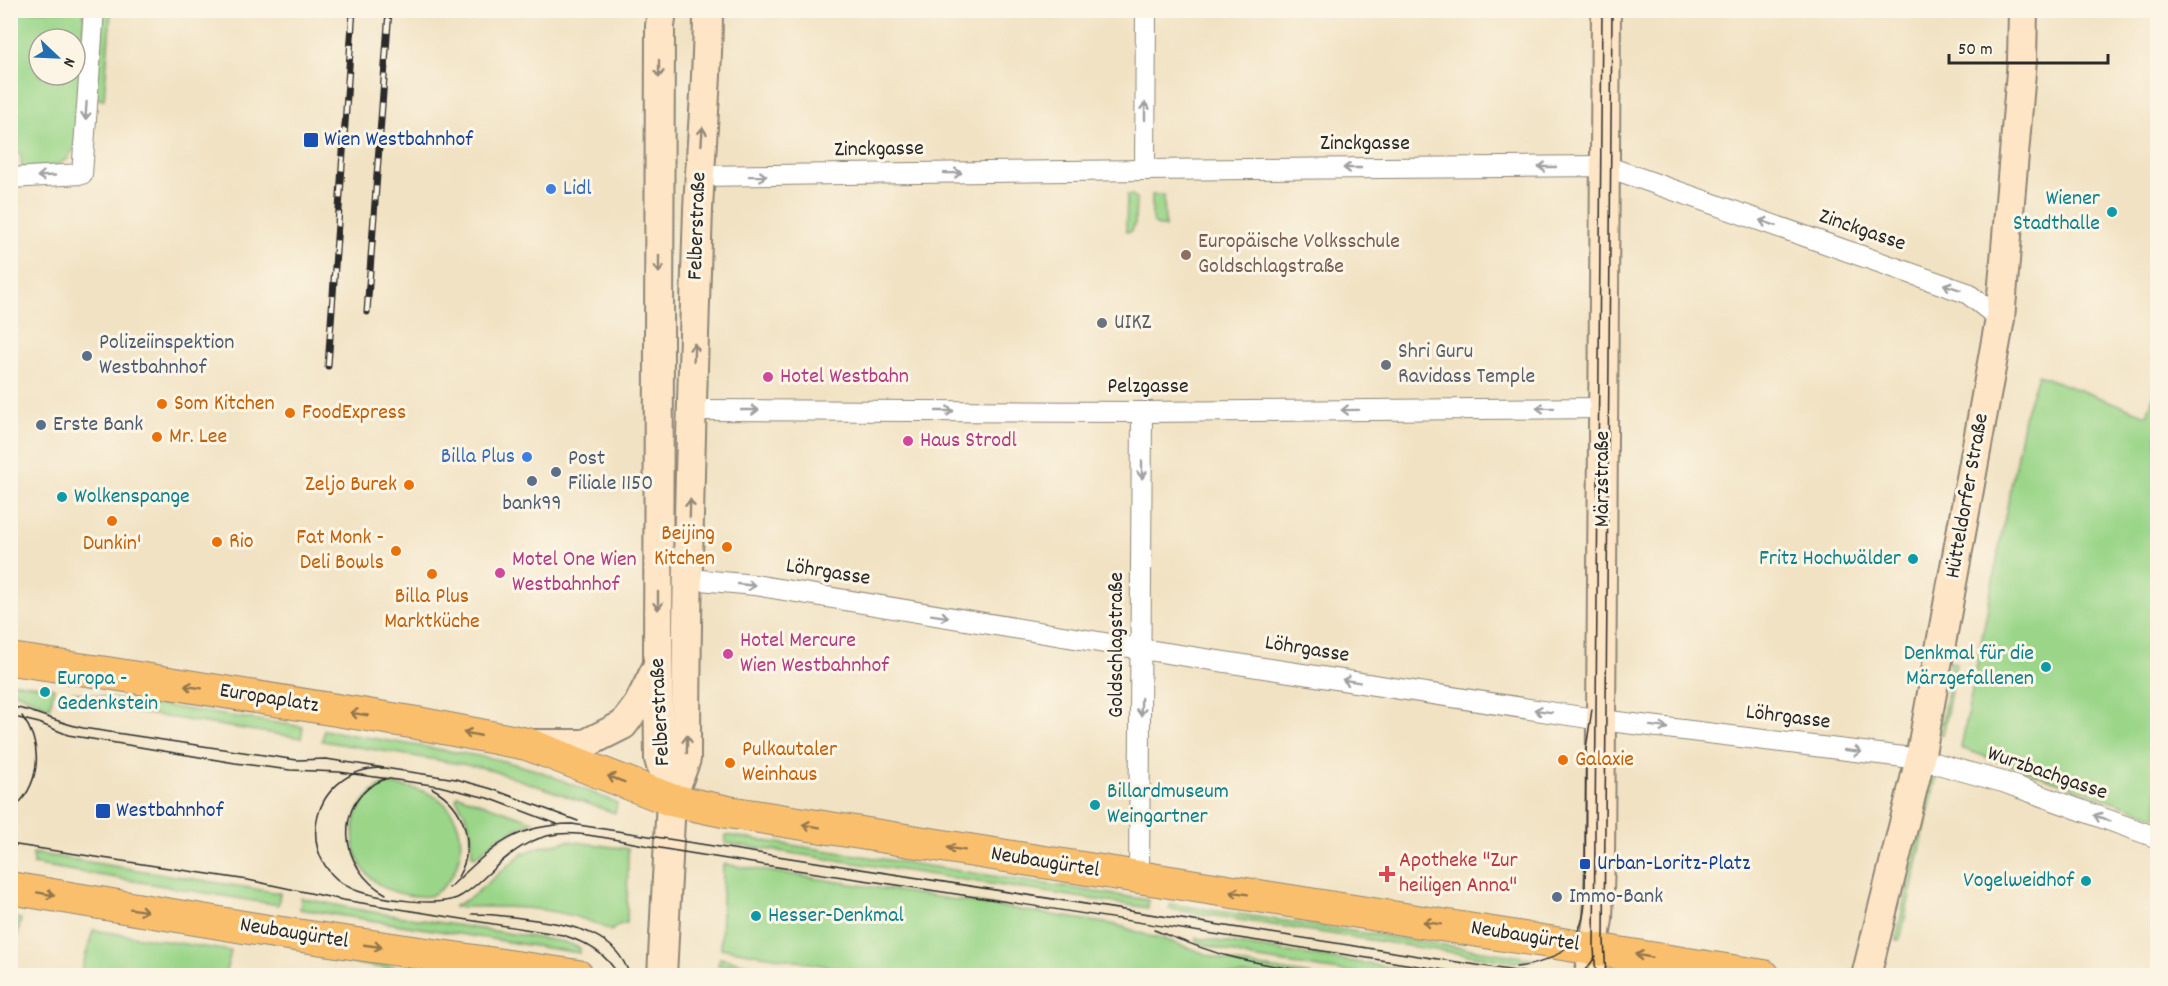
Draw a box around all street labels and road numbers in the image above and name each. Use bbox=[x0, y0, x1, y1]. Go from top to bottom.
street label: Zinckgasse bbox=[1320, 129, 1410, 160]
street label: Zinckgasse bbox=[834, 134, 924, 166]
street label: Felberstraße bbox=[681, 171, 715, 281]
street label: Zinckgasse bbox=[1814, 202, 1910, 260]
street label: Pelzgasse bbox=[1107, 372, 1189, 403]
street label: Hütteldorfer Straße bbox=[1938, 411, 1998, 581]
street label: Märzstraße bbox=[1588, 431, 1619, 527]
street label: Löhrgasse bbox=[784, 551, 872, 595]
street label: Goldschlagstraße bbox=[1102, 572, 1133, 718]
street label: Löhrgasse bbox=[1263, 628, 1351, 672]
street label: Felberstraße bbox=[643, 657, 679, 767]
street label: Europaplatz bbox=[217, 676, 321, 722]
street label: Löhrgasse bbox=[1744, 697, 1832, 739]
street label: Wurzbachgasse bbox=[1983, 739, 2111, 809]
street label: Neubaugürtel bbox=[988, 839, 1102, 887]
street label: Neubaugürtel bbox=[237, 910, 351, 958]
street label: Neubaugürtel bbox=[1468, 913, 1582, 961]

